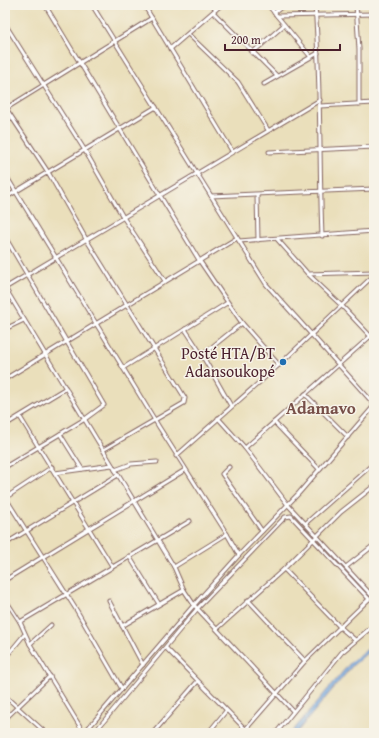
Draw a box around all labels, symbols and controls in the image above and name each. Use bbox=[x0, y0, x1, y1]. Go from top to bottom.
scale bar bbox=[225, 26, 340, 52]
text: 200 m bbox=[231, 31, 261, 48]
place label: Posté HTA/BT Adansoukopé bbox=[181, 341, 275, 383]
marker: Posté HTA/BT Adansoukopé bbox=[278, 357, 288, 367]
district label: Adamavo bbox=[286, 395, 356, 420]

